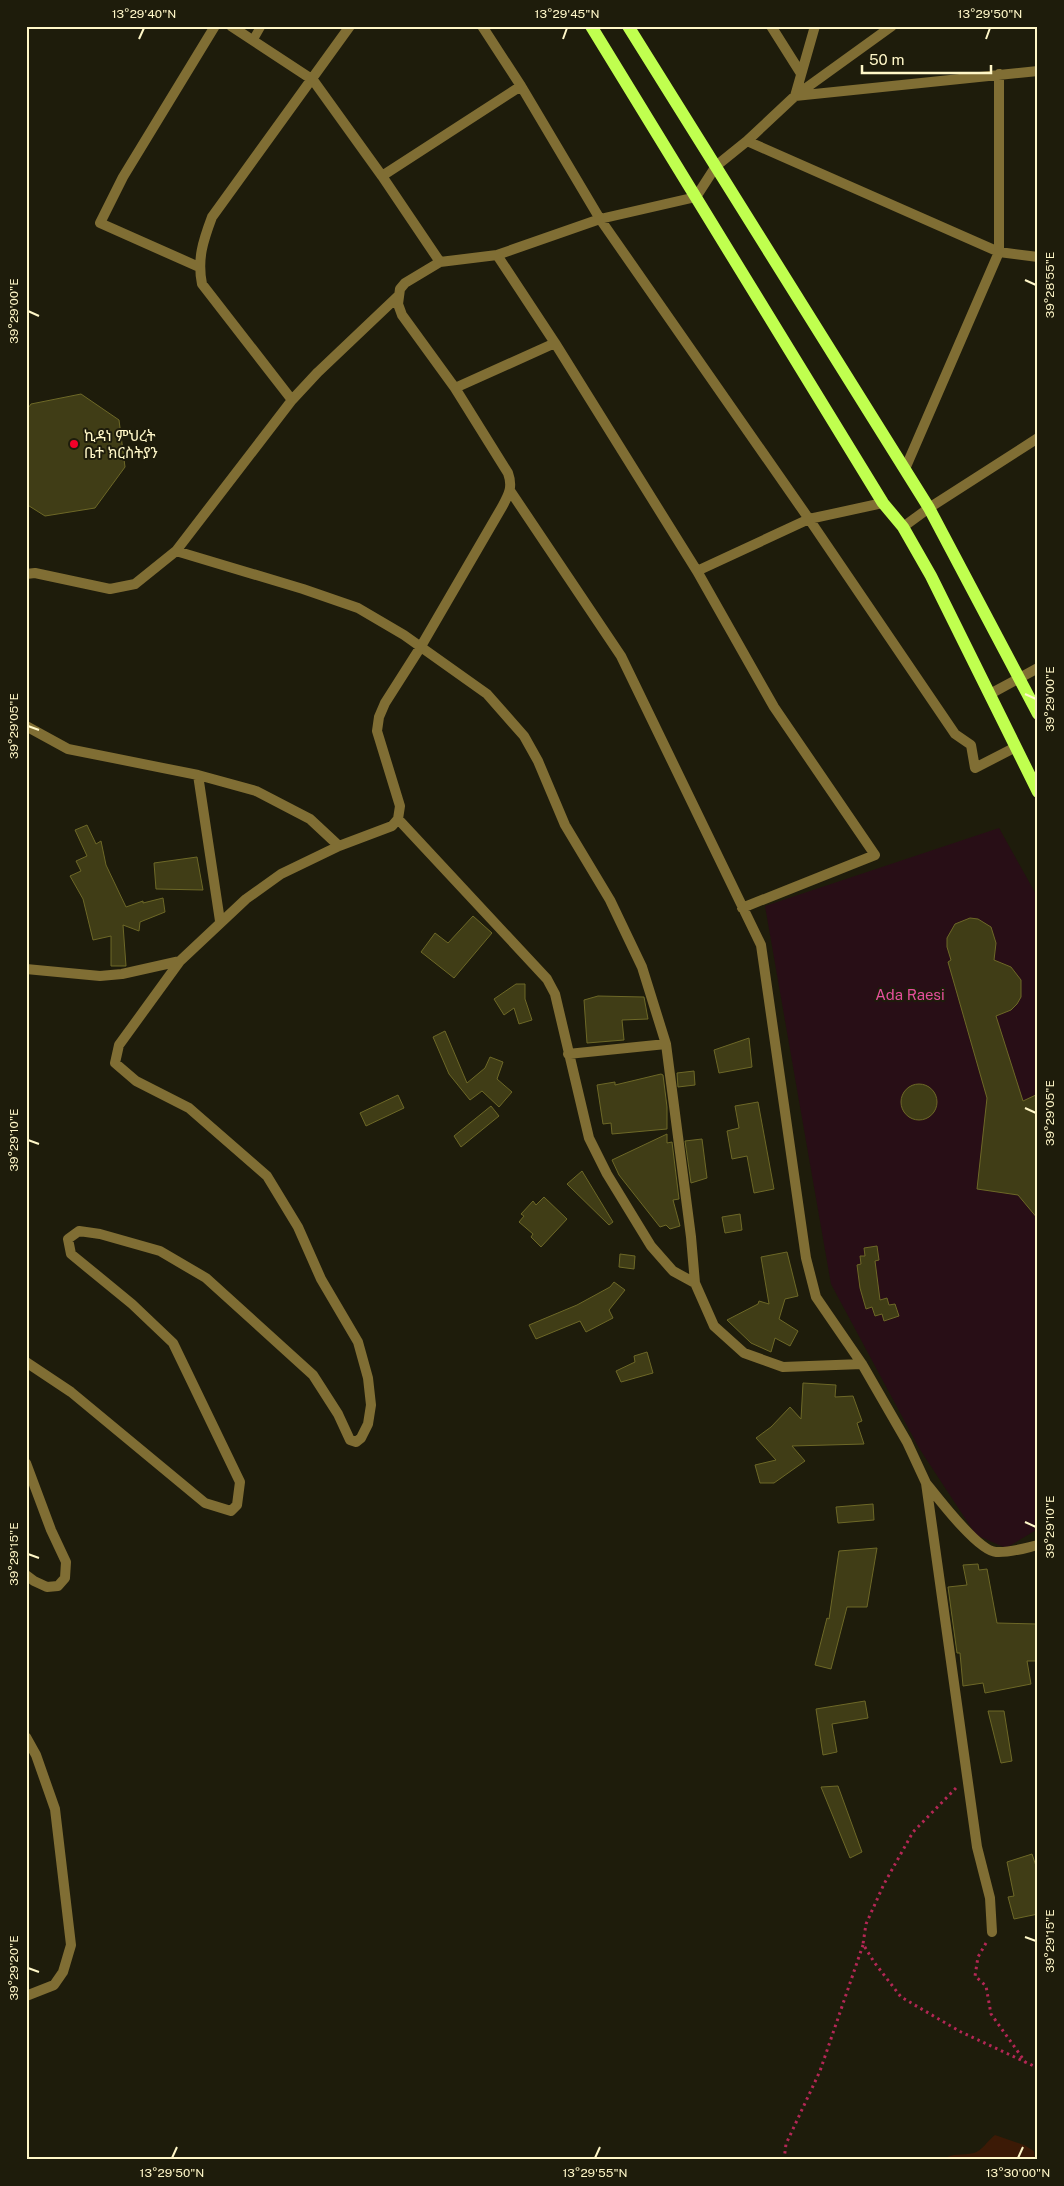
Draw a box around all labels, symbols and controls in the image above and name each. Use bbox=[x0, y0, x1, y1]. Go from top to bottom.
text: 13°29'40"N bbox=[112, 7, 176, 21]
text: 13°29'45"N bbox=[535, 7, 599, 21]
text: 13°29'50"N bbox=[958, 7, 1022, 21]
scale bar bbox=[862, 42, 990, 74]
text: 50 m bbox=[869, 51, 904, 68]
text: 39°28'55"E bbox=[1043, 252, 1057, 318]
text: 39°29'00"E bbox=[7, 278, 21, 344]
place label: ኪዳነ ምህረት ቤተ ክርስትያን bbox=[84, 427, 158, 461]
marker: ኪዳነ ምህረት ቤተ ክርስትያን bbox=[68, 438, 80, 450]
text: 39°29'00"E bbox=[1043, 666, 1057, 732]
text: 39°29'05"E bbox=[7, 693, 21, 759]
park label: Ada Raesi bbox=[875, 986, 945, 1003]
text: 39°29'05"E bbox=[1043, 1080, 1057, 1146]
text: 39°29'10"E bbox=[7, 1109, 21, 1171]
text: 39°29'10"E bbox=[1043, 1496, 1057, 1558]
text: 39°29'15"E bbox=[7, 1522, 21, 1586]
text: 39°29'15"E bbox=[1043, 1909, 1057, 1973]
text: 39°29'20"E bbox=[7, 1935, 21, 2001]
text: 13°29'50"N bbox=[140, 2166, 204, 2180]
text: 13°29'55"N bbox=[562, 2166, 628, 2180]
text: 13°30'00"N bbox=[986, 2166, 1050, 2180]

